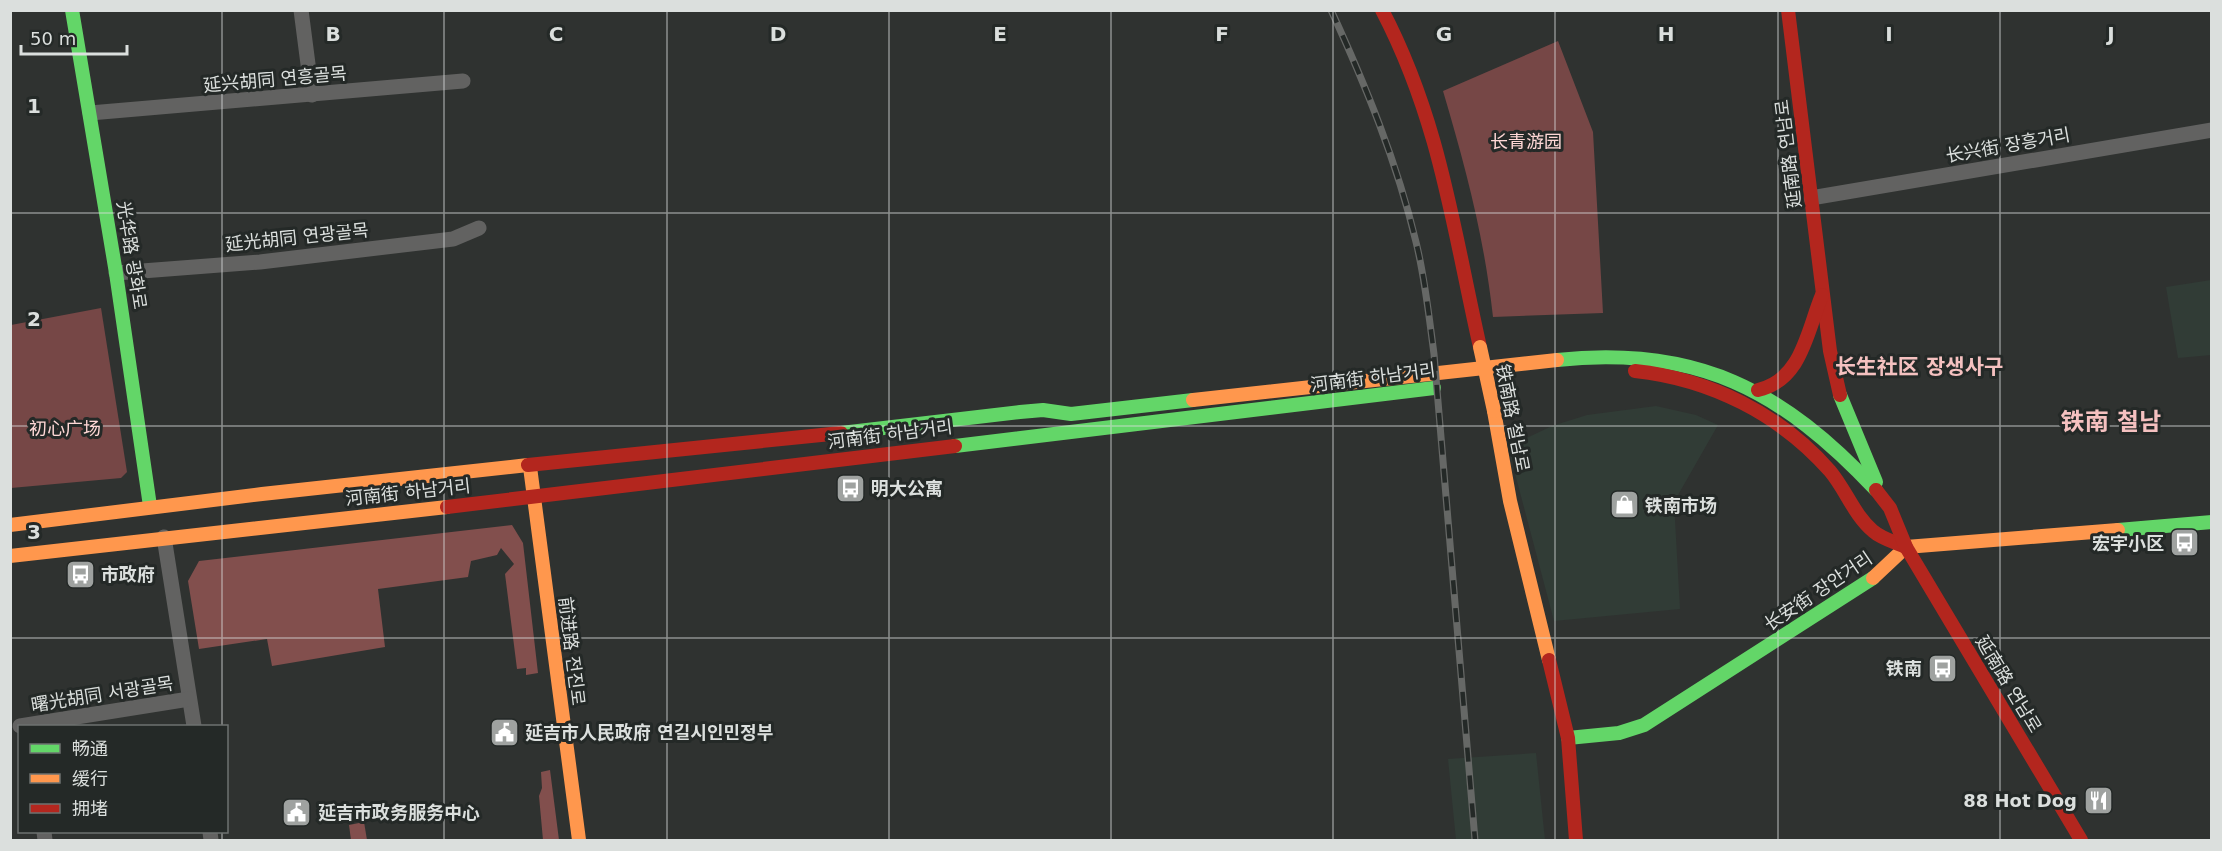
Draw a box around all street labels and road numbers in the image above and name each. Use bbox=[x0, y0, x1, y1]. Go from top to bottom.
street label: 延兴胡同 연흥골목 bbox=[202, 62, 348, 96]
street label: 延南路 연남로 bbox=[1771, 98, 1805, 210]
street label: 长兴街 장흥거리 bbox=[1944, 124, 2072, 166]
street label: 光华路 광화로 bbox=[113, 199, 151, 311]
street label: 延光胡同 연광골목 bbox=[224, 219, 370, 255]
street label: 河南街 하남거리 bbox=[1309, 359, 1437, 395]
street label: 铁南路 철남로 bbox=[1492, 362, 1534, 474]
street label: 河南街 하남거리 bbox=[826, 416, 954, 452]
street label: 河南街 하남거리 bbox=[344, 475, 472, 509]
street label: 长安街 장안거리 bbox=[1760, 547, 1876, 635]
street label: 前进路 전진로 bbox=[555, 595, 589, 707]
street label: 延南路 연남로 bbox=[1972, 632, 2046, 736]
street label: 曙光胡同 서광골목 bbox=[29, 672, 175, 716]

